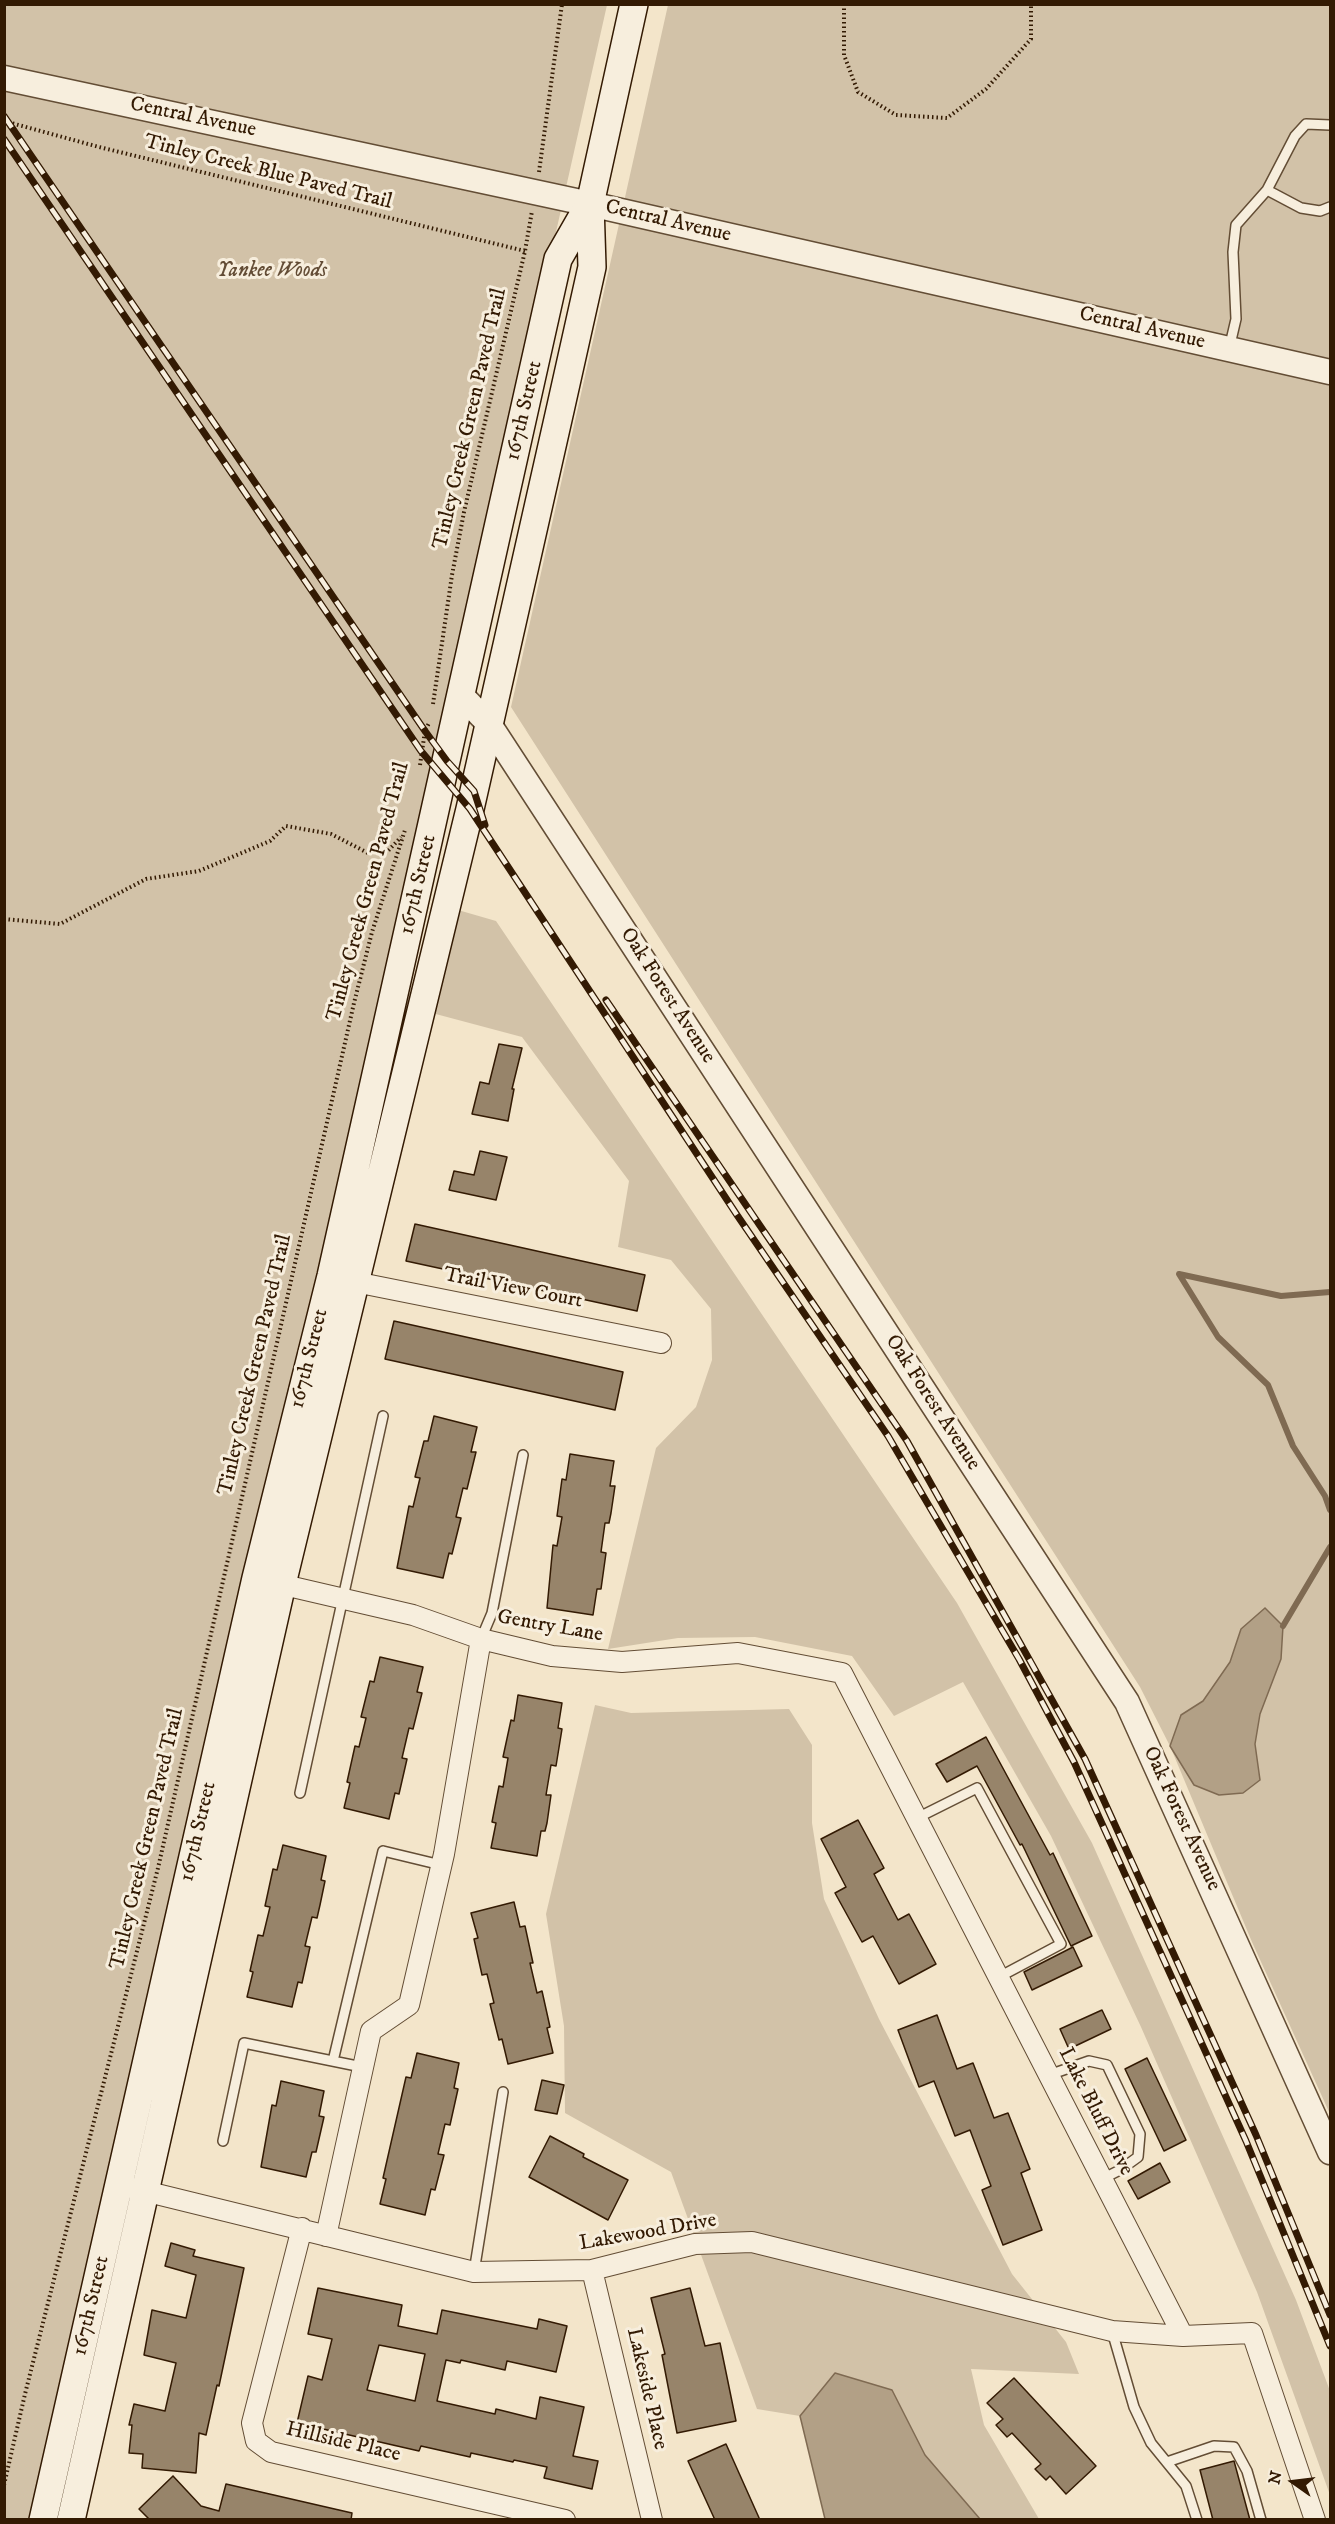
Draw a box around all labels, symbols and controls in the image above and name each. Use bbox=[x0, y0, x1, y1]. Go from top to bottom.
street label: Central Avenue bbox=[128, 92, 258, 144]
street label: Tinley Creek Blue Paved Trail bbox=[142, 130, 394, 216]
street label: Central Avenue bbox=[603, 195, 733, 249]
park label: Yankee Woods bbox=[217, 259, 327, 285]
street label: Tinley Creek Green Paved Trail bbox=[429, 286, 513, 552]
street label: Central Avenue bbox=[1077, 302, 1207, 356]
street label: 167th Street bbox=[501, 359, 549, 463]
street label: Tinley Creek Green Paved Trail bbox=[322, 760, 416, 1024]
street label: 167th Street bbox=[395, 833, 443, 937]
street label: Oak Forest Avenue bbox=[614, 924, 720, 1068]
street label: Tinley Creek Green Paved Trail bbox=[214, 1232, 298, 1498]
street label: Trail View Court bbox=[442, 1263, 584, 1315]
street label: 167th Street bbox=[285, 1307, 335, 1411]
street label: Oak Forest Avenue bbox=[879, 1331, 985, 1475]
street label: Gentry Lane bbox=[495, 1605, 605, 1649]
street label: Tinley Creek Green Paved Trail bbox=[106, 1706, 190, 1972]
street label: Oak Forest Avenue bbox=[1137, 1743, 1225, 1895]
street label: 167th Street bbox=[175, 1780, 223, 1884]
street label: Lake Bluff Drive bbox=[1052, 2044, 1138, 2180]
street label: Lakewood Drive bbox=[578, 2209, 718, 2257]
street label: 167th Street bbox=[68, 2254, 116, 2358]
street label: Lakeside Place bbox=[620, 2326, 672, 2452]
street label: Hillside Place bbox=[283, 2418, 403, 2468]
north arrow bbox=[1263, 2452, 1323, 2512]
text: N bbox=[1264, 2469, 1287, 2486]

